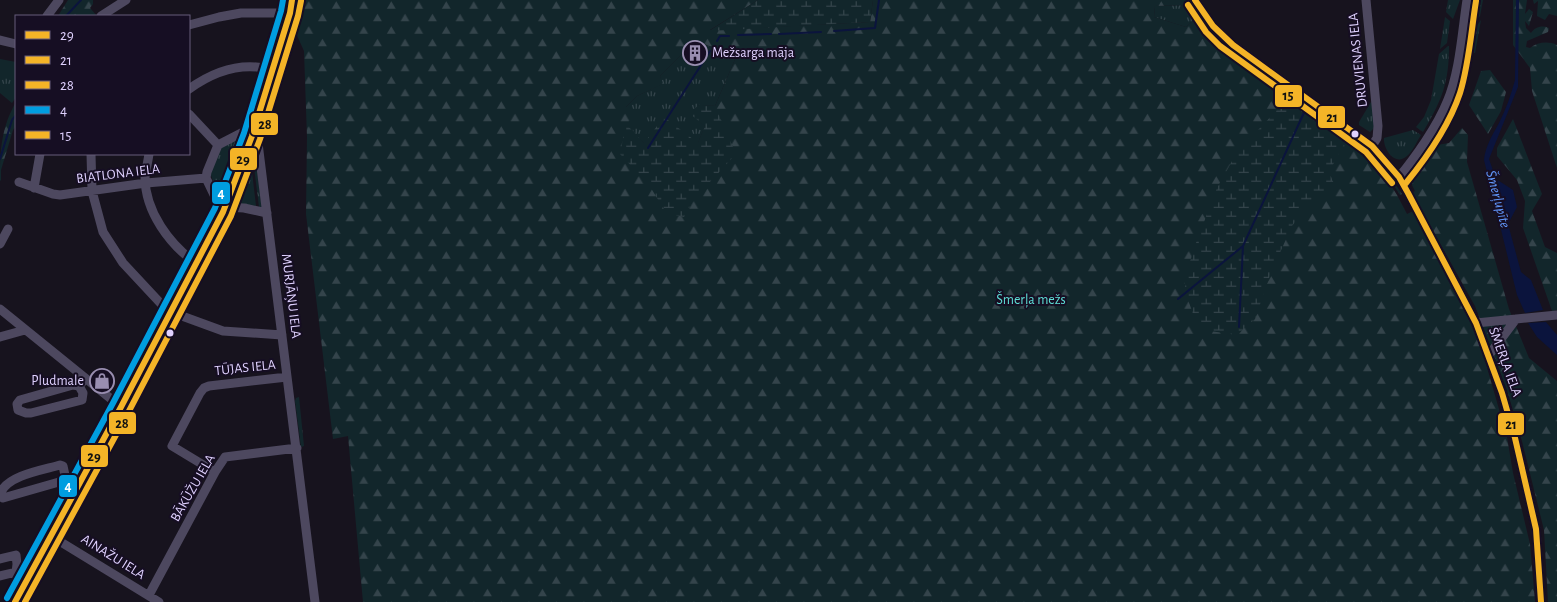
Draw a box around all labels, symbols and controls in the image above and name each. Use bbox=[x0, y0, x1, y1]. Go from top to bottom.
street label: DRUVIENAS IELA bbox=[1346, 12, 1370, 108]
legend bbox=[15, 15, 190, 155]
text: 29 bbox=[60, 28, 74, 43]
building icon: Mežsarga māja bbox=[682, 40, 708, 66]
place label: Mežsarga māja bbox=[712, 46, 795, 60]
text: 21 bbox=[60, 53, 72, 68]
text: 28 bbox=[60, 78, 74, 93]
line badge: 15 bbox=[1274, 84, 1303, 108]
text: 15 bbox=[1282, 89, 1294, 103]
text: 4 bbox=[60, 103, 67, 118]
line badge: 21 bbox=[1317, 105, 1346, 129]
text: 21 bbox=[1326, 111, 1338, 125]
line badge: 28 bbox=[250, 112, 279, 136]
text: 28 bbox=[258, 118, 272, 132]
text: 15 bbox=[60, 128, 71, 143]
unlabelled marker bbox=[1350, 129, 1360, 139]
line badge: 29 bbox=[229, 147, 258, 171]
text: 29 bbox=[236, 153, 250, 167]
street label: BIATLONA IELA bbox=[75, 162, 161, 186]
water label: Šmerļupīte bbox=[1482, 168, 1514, 230]
line badge: 4 bbox=[211, 181, 231, 205]
text: 4 bbox=[217, 187, 225, 201]
street label: MURJĀŅU IELA bbox=[278, 253, 304, 339]
park label: Šmerļa mežs bbox=[996, 291, 1066, 308]
street label: ŠMERĻA IELA bbox=[1485, 325, 1526, 399]
unlabelled marker bbox=[165, 328, 175, 338]
street label: TŪJAS IELA bbox=[214, 357, 276, 378]
shop icon: Pludmale bbox=[89, 368, 115, 394]
place label: Pludmale bbox=[31, 374, 84, 388]
line badge: 28 bbox=[108, 411, 137, 435]
line badge: 21 bbox=[1497, 412, 1525, 436]
text: 28 bbox=[115, 417, 129, 431]
text: 21 bbox=[1505, 418, 1517, 432]
line badge: 29 bbox=[80, 444, 109, 468]
text: 29 bbox=[87, 450, 101, 464]
street label: BĀKŪŽU IELA bbox=[166, 451, 218, 524]
line badge: 4 bbox=[58, 474, 78, 498]
text: 4 bbox=[64, 480, 72, 494]
street label: AINAŽU IELA bbox=[79, 530, 148, 582]

